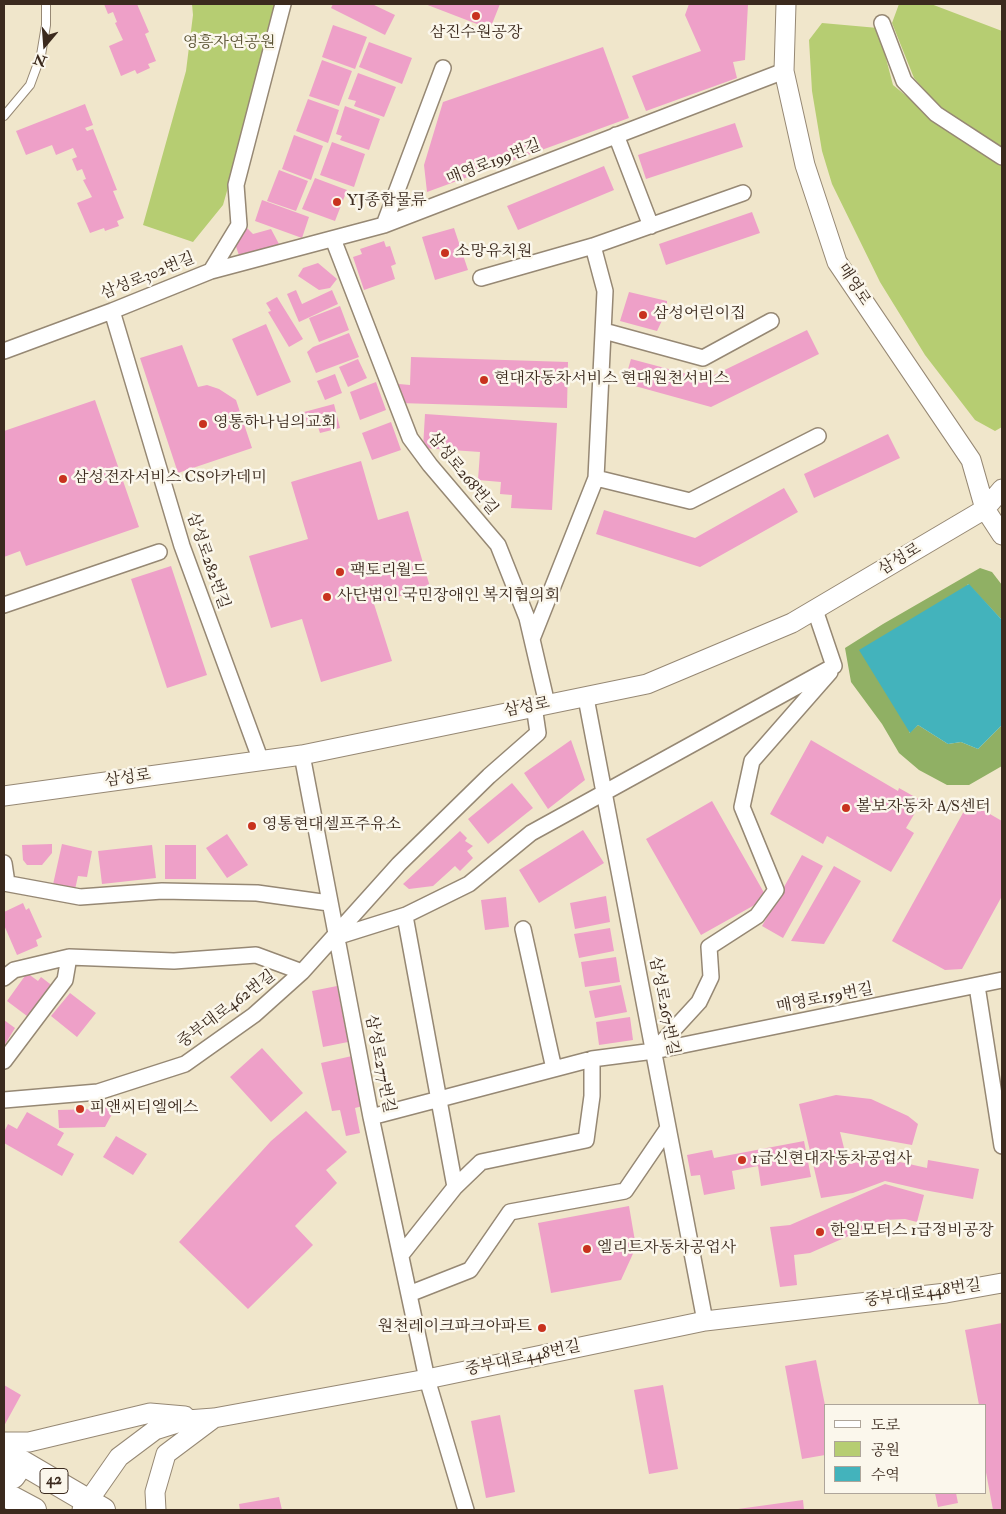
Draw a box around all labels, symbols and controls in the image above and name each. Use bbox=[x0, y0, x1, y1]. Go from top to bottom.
marker: 삼진수원공장 bbox=[470, 10, 482, 22]
north arrow bbox=[20, 20, 70, 70]
place label: 삼진수원공장 bbox=[430, 24, 522, 44]
park label: 영흥자연공원 bbox=[183, 34, 275, 54]
text: N bbox=[32, 50, 49, 70]
street label: 매영로199번길 bbox=[444, 136, 544, 190]
place label: YJ종합물류 bbox=[347, 192, 427, 212]
marker: YJ종합물류 bbox=[331, 196, 343, 208]
place label: 소망유치원 bbox=[455, 243, 532, 263]
marker: 소망유치원 bbox=[439, 247, 451, 259]
street label: 삼성로302번길 bbox=[98, 249, 198, 305]
street label: 매영로 bbox=[832, 260, 874, 310]
place label: 삼성어린이집 bbox=[653, 305, 746, 325]
marker: 삼성어린이집 bbox=[637, 309, 649, 321]
place label: 현대자동차서비스 현대원천서비스 bbox=[494, 370, 729, 390]
marker: 현대자동차서비스 현대원천서비스 bbox=[478, 374, 490, 386]
place label: 영통하나님의교회 bbox=[213, 414, 337, 434]
marker: 영통하나님의교회 bbox=[197, 418, 209, 430]
street label: 삼성로268번길 bbox=[423, 429, 501, 519]
place label: 삼성전자서비스 CS아카데미 bbox=[73, 469, 267, 489]
marker: 삼성전자서비스 CS아카데미 bbox=[57, 473, 69, 485]
street label: 삼성로282번길 bbox=[181, 510, 233, 612]
street label: 삼성로 bbox=[875, 540, 925, 580]
place label: 팩토리월드 bbox=[350, 562, 427, 582]
marker: 팩토리월드 bbox=[334, 566, 346, 578]
place label: 사단법인 국민장애인 복지협의회 bbox=[337, 587, 560, 607]
marker: 사단법인 국민장애인 복지협의회 bbox=[321, 591, 333, 603]
street label: 삼성로 bbox=[502, 694, 552, 722]
street label: 삼성로 bbox=[104, 766, 152, 792]
place label: 볼보자동차 A/S센터 bbox=[856, 798, 991, 818]
marker: 볼보자동차 A/S센터 bbox=[840, 802, 852, 814]
place label: 영통현대셀프주유소 bbox=[262, 816, 401, 836]
marker: 영통현대셀프주유소 bbox=[246, 820, 258, 832]
street label: 삼성로267번길 bbox=[644, 955, 682, 1057]
street label: 중부대로462번길 bbox=[174, 967, 280, 1053]
street label: 매영로159번길 bbox=[775, 980, 875, 1018]
street label: 삼성로277번길 bbox=[360, 1013, 398, 1115]
place label: 피앤씨티엘에스 bbox=[90, 1099, 198, 1119]
marker: 피앤씨티엘에스 bbox=[74, 1103, 86, 1115]
place label: 1급신현대자동차공업사 bbox=[752, 1150, 912, 1170]
marker: 1급신현대자동차공업사 bbox=[736, 1154, 748, 1166]
place label: 한일모터스 1급정비공장 bbox=[830, 1222, 994, 1242]
marker: 한일모터스 1급정비공장 bbox=[814, 1226, 826, 1238]
place label: 엘리트자동차공업사 bbox=[597, 1239, 736, 1259]
marker: 엘리트자동차공업사 bbox=[581, 1243, 593, 1255]
street label: 중부대로448번길 bbox=[863, 1276, 983, 1312]
place label: 원천레이크파크아파트 bbox=[377, 1318, 532, 1338]
marker: 원천레이크파크아파트 bbox=[536, 1322, 548, 1334]
street label: 중부대로448번길 bbox=[464, 1337, 582, 1381]
legend bbox=[824, 1404, 986, 1494]
text: 도로 bbox=[871, 1416, 900, 1435]
text: 공원 bbox=[871, 1441, 900, 1460]
text: 수역 bbox=[871, 1466, 900, 1485]
road number: 42 bbox=[40, 1468, 68, 1494]

